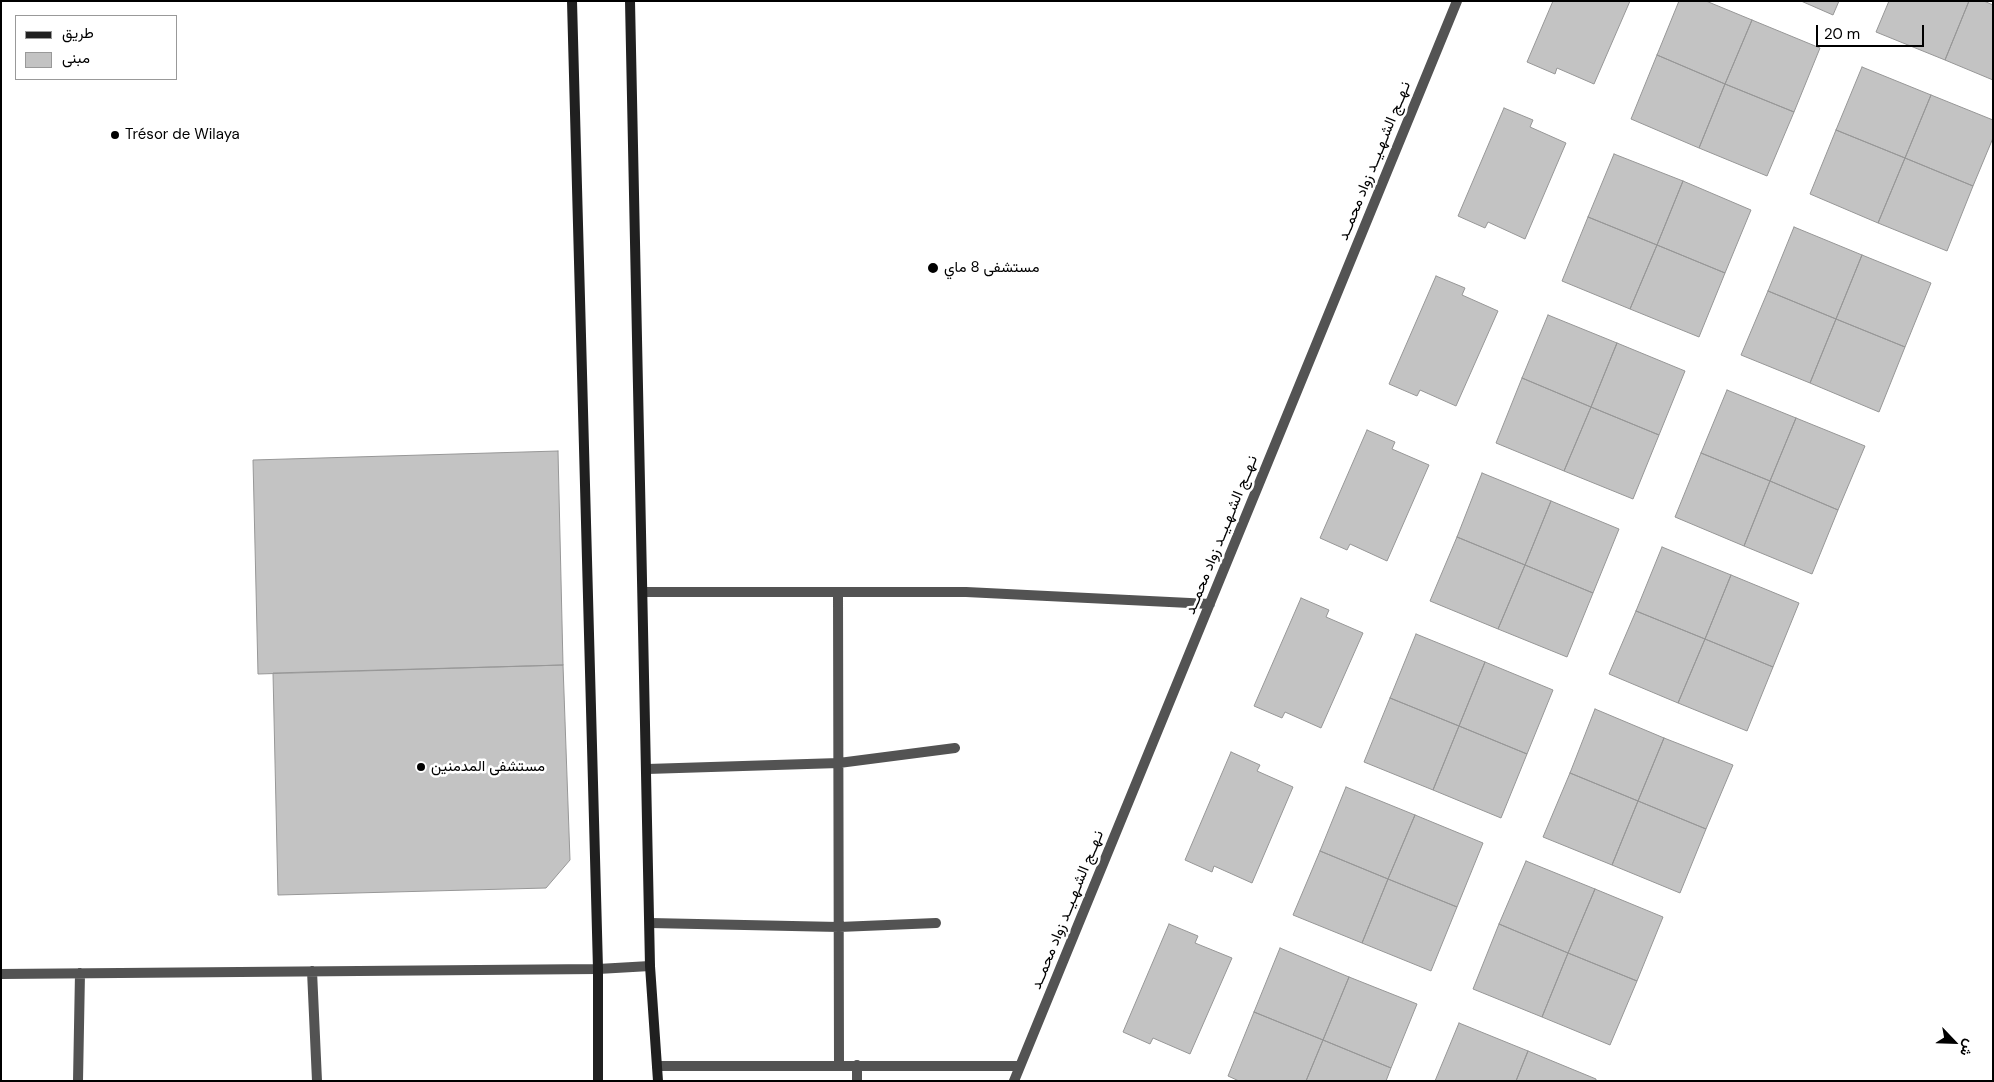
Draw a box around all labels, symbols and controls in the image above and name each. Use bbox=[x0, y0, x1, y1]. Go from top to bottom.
legend bbox=[15, 15, 178, 80]
scale bar bbox=[1819, 15, 1926, 47]
text: طريق bbox=[62, 23, 94, 43]
text: 20 m bbox=[1824, 24, 1860, 44]
text: مبنى bbox=[62, 48, 90, 68]
street label: نـهــج الشـهـيــد زواد محمــد bbox=[1335, 79, 1415, 243]
place label: Trésor de Wilaya bbox=[125, 126, 240, 144]
marker: Trésor de Wilaya bbox=[109, 129, 121, 141]
place label: مستشفى 8 ماي bbox=[944, 259, 1040, 277]
marker: مستشفى 8 ماي bbox=[926, 261, 940, 275]
street label: نـهــج الشـهـيــد زواد محمــد bbox=[1182, 453, 1262, 617]
place label: مستشفى المدمنين bbox=[431, 758, 545, 776]
marker: مستشفى المدمنين bbox=[415, 761, 427, 773]
street label: نـهــج الشـهـيــد زواد محمــد bbox=[1028, 828, 1108, 992]
north arrow bbox=[1929, 1017, 1979, 1067]
text: ش bbox=[1956, 1037, 1979, 1059]

